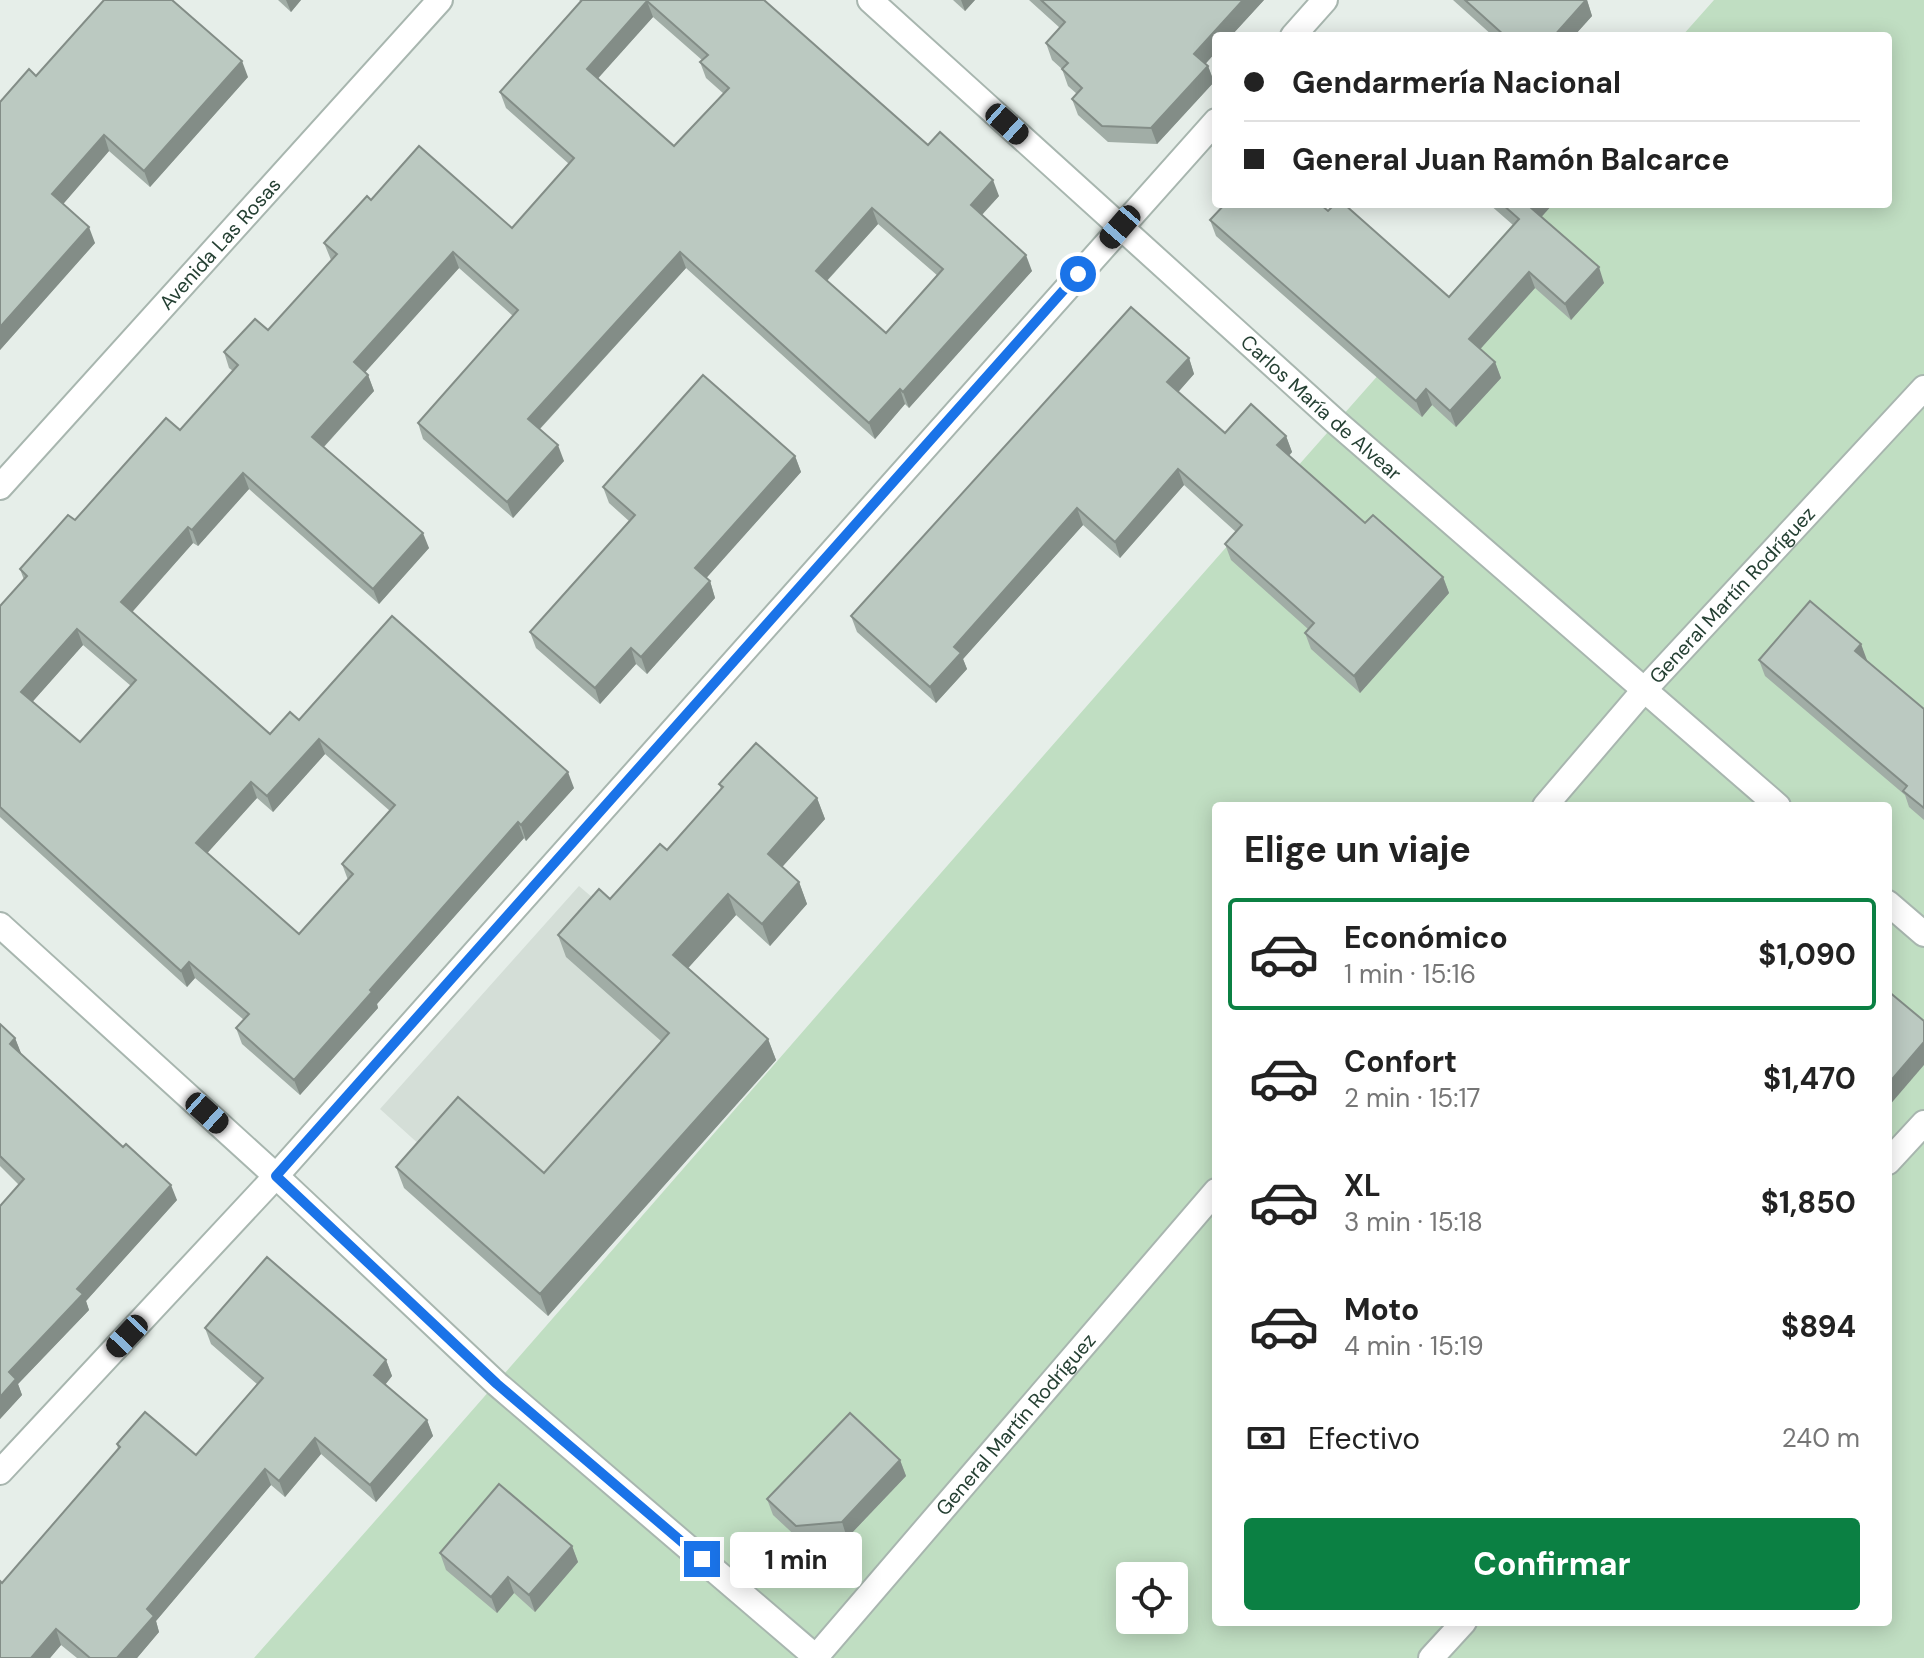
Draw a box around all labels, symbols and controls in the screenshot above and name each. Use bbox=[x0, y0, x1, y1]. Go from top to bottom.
text: Gendarmería Nacional bbox=[1292, 63, 1621, 102]
car bbox=[981, 99, 1033, 149]
text: General Juan Ramón Balcarce bbox=[1292, 140, 1730, 179]
street label: Avenida Las Rosas bbox=[153, 172, 286, 315]
car bbox=[1095, 201, 1145, 253]
route start bbox=[1060, 256, 1096, 292]
street label: Carlos María de Alvear bbox=[1235, 329, 1407, 486]
street label: General Martín Rodríguez bbox=[1644, 501, 1821, 689]
text: Elige un viaje bbox=[1244, 826, 1471, 873]
icon: car bbox=[1248, 918, 1320, 990]
text: Económico bbox=[1344, 918, 1508, 957]
text: $1,090 bbox=[1758, 935, 1856, 974]
text: 1 min · 15:16 bbox=[1344, 957, 1476, 991]
icon: car bbox=[1248, 1042, 1320, 1114]
text: Confort bbox=[1344, 1042, 1457, 1081]
text: $1,470 bbox=[1763, 1059, 1856, 1098]
text: 2 min · 15:17 bbox=[1344, 1081, 1480, 1115]
car bbox=[181, 1088, 233, 1138]
icon: car bbox=[1248, 1166, 1320, 1238]
text: XL bbox=[1344, 1166, 1381, 1205]
text: $1,850 bbox=[1761, 1183, 1856, 1222]
text: 3 min · 15:18 bbox=[1344, 1205, 1483, 1239]
icon: car bbox=[1248, 1290, 1320, 1362]
text: Moto bbox=[1344, 1290, 1419, 1329]
text: $894 bbox=[1781, 1307, 1856, 1346]
car bbox=[102, 1310, 152, 1362]
street label: General Martín Rodríguez bbox=[930, 1328, 1101, 1521]
text: 4 min · 15:19 bbox=[1344, 1329, 1484, 1363]
icon: cash bbox=[1244, 1416, 1288, 1460]
text: Efectivo bbox=[1308, 1419, 1420, 1458]
text: 240 m bbox=[1782, 1421, 1860, 1455]
button: Confirmar bbox=[1244, 1518, 1860, 1610]
callout: 1 min bbox=[730, 1531, 862, 1587]
route end bbox=[684, 1541, 720, 1577]
text: 1 min bbox=[764, 1543, 828, 1577]
map controls bbox=[1116, 1562, 1188, 1634]
button: locate bbox=[1116, 1562, 1188, 1634]

